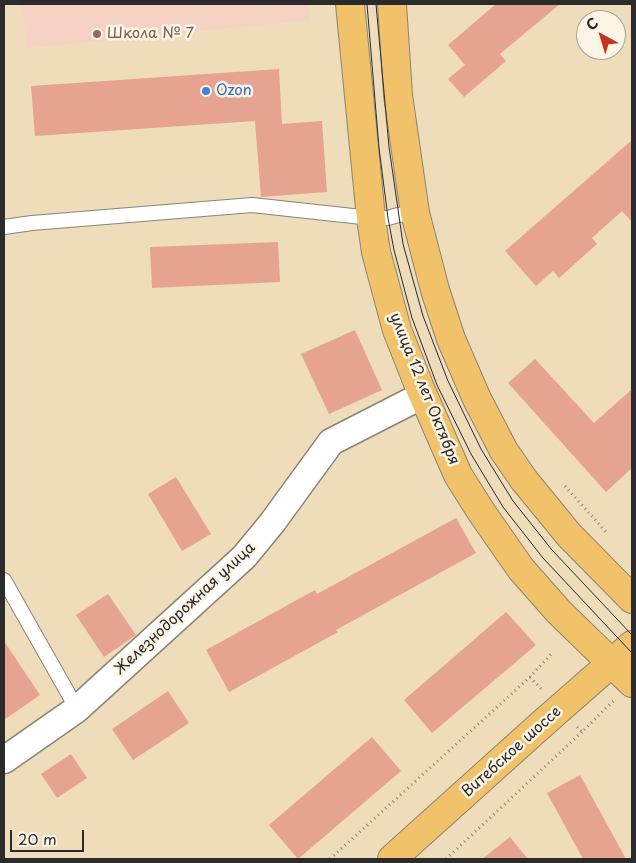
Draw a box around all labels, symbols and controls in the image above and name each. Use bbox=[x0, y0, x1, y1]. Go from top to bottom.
north arrow bbox=[576, 10, 626, 60]
text: С bbox=[581, 12, 603, 35]
place label: Школа № 7 bbox=[107, 25, 194, 43]
marker: Школа № 7 bbox=[91, 28, 103, 40]
place label: Ozon bbox=[216, 82, 252, 100]
marker: Ozon bbox=[200, 85, 212, 97]
street label: улица 12 лет Октября bbox=[385, 310, 463, 468]
street label: Железнодорожная улица bbox=[111, 539, 259, 679]
street label: Витебское шоссе bbox=[459, 703, 565, 801]
scale bar bbox=[12, 820, 86, 852]
text: 20 m bbox=[18, 827, 57, 850]

